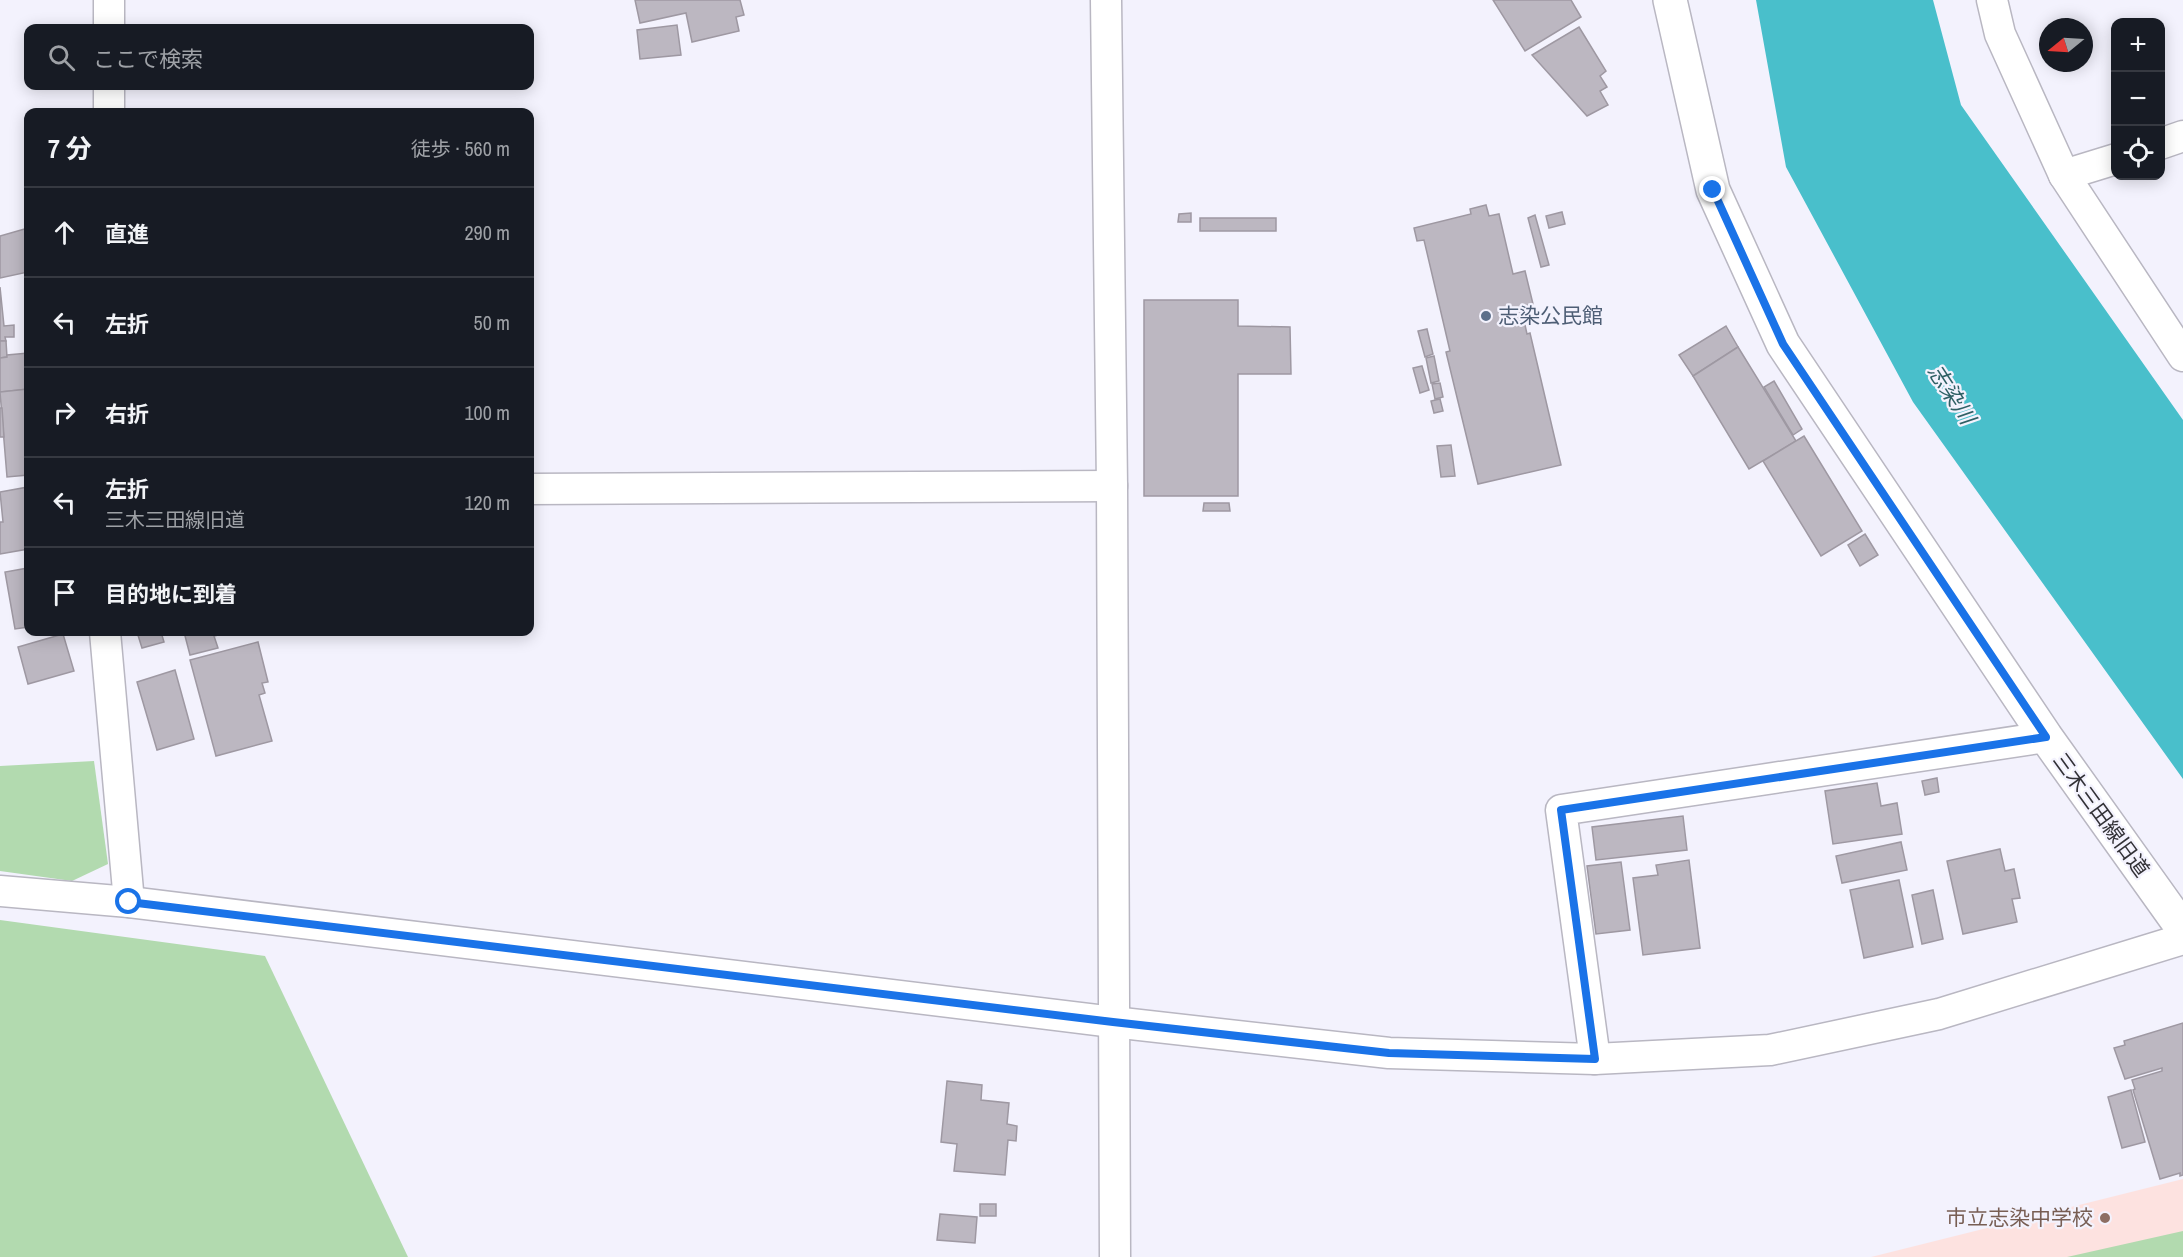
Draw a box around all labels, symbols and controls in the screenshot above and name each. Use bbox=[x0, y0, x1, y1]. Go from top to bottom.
north arrow bbox=[2039, 18, 2093, 72]
map controls bbox=[2111, 18, 2165, 180]
button: + bbox=[2111, 18, 2165, 72]
search box bbox=[24, 24, 534, 90]
icon: search bbox=[45, 41, 78, 74]
text: ここで検索 bbox=[93, 44, 203, 74]
button: − bbox=[2111, 72, 2165, 126]
button: locate bbox=[2111, 126, 2165, 180]
text: 7 分 bbox=[48, 131, 92, 166]
text: 徒歩 · 560 m bbox=[411, 135, 510, 162]
route end bbox=[1699, 176, 1725, 202]
icon: ahead bbox=[48, 216, 81, 249]
text: 直進 bbox=[105, 219, 149, 249]
text: 290 m bbox=[464, 219, 510, 246]
place label: 志染公民館 bbox=[1498, 301, 1603, 330]
icon: left bbox=[48, 306, 81, 339]
text: 左折 bbox=[105, 309, 149, 339]
text: 50 m bbox=[474, 309, 510, 336]
marker: 志染公民館 bbox=[1479, 309, 1493, 323]
water label: 志染川 bbox=[1921, 358, 1984, 432]
icon: right bbox=[48, 396, 81, 429]
text: 右折 bbox=[105, 399, 149, 429]
text: 100 m bbox=[464, 399, 510, 426]
text: 左折 bbox=[105, 474, 149, 504]
icon: left bbox=[48, 486, 81, 519]
text: 120 m bbox=[464, 489, 510, 516]
text: 三木三田線旧道 bbox=[105, 506, 245, 533]
icon: arrive bbox=[48, 576, 81, 609]
text: 目的地に到着 bbox=[105, 579, 237, 609]
street label: 三木三田線旧道 bbox=[2046, 747, 2156, 883]
route start bbox=[115, 888, 141, 914]
place label: 市立志染中学校 bbox=[1946, 1203, 2093, 1232]
marker: 市立志染中学校 bbox=[2098, 1211, 2112, 1225]

